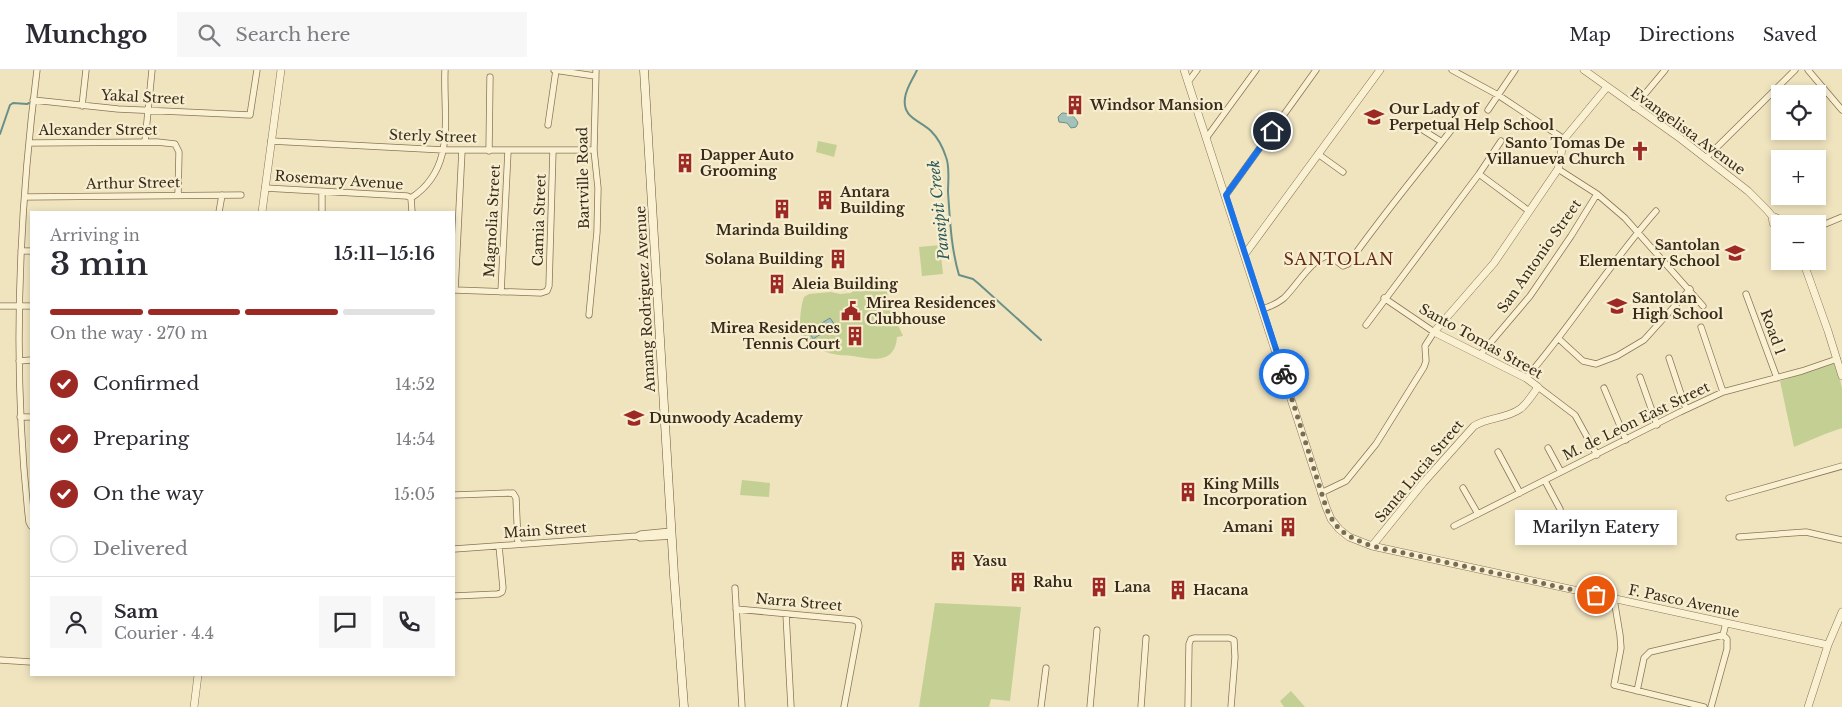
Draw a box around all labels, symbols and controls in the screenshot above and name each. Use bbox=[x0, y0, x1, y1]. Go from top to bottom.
search box bbox=[177, 12, 527, 57]
text: Munchgo bbox=[25, 20, 147, 49]
icon: search bbox=[195, 21, 223, 49]
text: Search here bbox=[235, 23, 350, 46]
text: Map bbox=[1569, 24, 1611, 46]
text: Directions bbox=[1639, 24, 1735, 46]
text: Saved bbox=[1763, 24, 1817, 46]
street label: Evangelista Avenue bbox=[1627, 83, 1749, 179]
map controls bbox=[1771, 85, 1826, 270]
button: locate bbox=[1771, 85, 1826, 140]
street label: Yakal Street bbox=[100, 86, 186, 108]
building icon: Windsor Mansion bbox=[1064, 94, 1086, 116]
place label: Windsor Mansion bbox=[1089, 96, 1223, 114]
place label: Our Lady of Perpetual Help School bbox=[1389, 100, 1554, 134]
school or university icon: Our Lady of Perpetual Help School bbox=[1363, 106, 1385, 128]
pin bbox=[1251, 110, 1293, 152]
icon: home bbox=[1258, 117, 1286, 145]
street label: Alexander Street bbox=[37, 121, 158, 139]
street label: Sterly Street bbox=[389, 125, 478, 147]
street label: Bartville Road bbox=[573, 126, 593, 229]
place label: Santo Tomas De Villanueva Church bbox=[1485, 134, 1625, 168]
church icon: Santo Tomas De Villanueva Church bbox=[1629, 140, 1651, 162]
place label: Dapper Auto Grooming bbox=[700, 146, 794, 180]
button: + bbox=[1771, 150, 1826, 205]
building icon: Dapper Auto Grooming bbox=[674, 152, 696, 174]
water label: Pansipit Creek bbox=[924, 159, 953, 262]
street label: Magnolia Street bbox=[480, 163, 504, 278]
street label: Rosemary Avenue bbox=[274, 167, 404, 193]
street label: Arthur Street bbox=[85, 173, 181, 193]
street label: Camia Street bbox=[528, 173, 550, 267]
place label: Antara Building bbox=[839, 183, 905, 217]
building icon: Antara Building bbox=[814, 189, 836, 211]
street label: San Antonio Street bbox=[1493, 195, 1585, 316]
building icon: Marinda Building bbox=[771, 198, 793, 220]
street label: Amang Rodriguez Avenue bbox=[631, 205, 659, 394]
button: − bbox=[1771, 215, 1826, 270]
place label: Marinda Building bbox=[716, 221, 849, 239]
text: Arriving in bbox=[50, 225, 140, 245]
place label: Santolan Elementary School bbox=[1579, 236, 1720, 270]
text: 15:11–15:16 bbox=[334, 242, 435, 265]
school or university icon: Santolan Elementary School bbox=[1724, 242, 1746, 264]
text: 3 min bbox=[50, 244, 148, 284]
building icon: Solana Building bbox=[827, 248, 849, 270]
district label: SANTOLAN bbox=[1284, 249, 1394, 269]
place label: Solana Building bbox=[705, 250, 823, 268]
building icon: Aleia Building bbox=[766, 273, 788, 295]
place label: Aleia Building bbox=[791, 275, 898, 293]
place label: Santolan High School bbox=[1632, 289, 1723, 323]
place label: Mirea Residences Clubhouse bbox=[866, 294, 996, 328]
school or university icon: Santolan High School bbox=[1606, 295, 1628, 317]
public building icon: Mirea Residences Clubhouse bbox=[840, 300, 862, 322]
street label: Santo Tomas Street bbox=[1416, 300, 1547, 383]
street label: Road 1 bbox=[1756, 307, 1790, 357]
place label: Mirea Residences Tennis Court bbox=[710, 319, 841, 353]
text: On the way · 270 m bbox=[50, 323, 208, 343]
building icon: Mirea Residences Tennis Court bbox=[844, 325, 866, 347]
courier bbox=[1259, 349, 1309, 399]
icon: bike bbox=[1270, 360, 1298, 388]
icon: check bbox=[50, 370, 78, 398]
text: Confirmed bbox=[93, 372, 199, 395]
text: 14:52 bbox=[395, 374, 435, 394]
street label: M. de Leon East Street bbox=[1560, 377, 1713, 464]
school or university icon: Dunwoody Academy bbox=[623, 407, 645, 429]
place label: Dunwoody Academy bbox=[649, 409, 804, 427]
street label: Santa Lucia Street bbox=[1371, 415, 1468, 526]
icon: check bbox=[50, 425, 78, 453]
text: Preparing bbox=[93, 427, 189, 450]
text: 14:54 bbox=[395, 429, 435, 449]
place label: King Mills Incorporation bbox=[1203, 475, 1307, 509]
icon: check bbox=[50, 480, 78, 508]
building icon: King Mills Incorporation bbox=[1177, 481, 1199, 503]
text: On the way bbox=[93, 482, 204, 505]
text: 15:05 bbox=[394, 484, 435, 504]
callout: Marilyn Eatery bbox=[1515, 510, 1677, 545]
building icon: Amani bbox=[1277, 516, 1299, 538]
text: Marilyn Eatery bbox=[1533, 517, 1659, 537]
street label: Main Street bbox=[503, 518, 588, 542]
place label: Amani bbox=[1222, 518, 1273, 536]
text: Delivered bbox=[93, 537, 188, 560]
building icon: Yasu bbox=[947, 550, 969, 572]
place label: Yasu bbox=[972, 552, 1007, 570]
building icon: Rahu bbox=[1007, 571, 1029, 593]
place label: Rahu bbox=[1033, 573, 1072, 591]
pin bbox=[1575, 574, 1617, 616]
building icon: Lana bbox=[1088, 576, 1110, 598]
place label: Lana bbox=[1114, 578, 1151, 596]
building icon: Hacana bbox=[1167, 579, 1189, 601]
street label: F. Pasco Avenue bbox=[1627, 580, 1741, 622]
place label: Hacana bbox=[1193, 581, 1248, 599]
icon: bag bbox=[1582, 581, 1610, 609]
street label: Narra Street bbox=[755, 589, 844, 615]
button: person bbox=[50, 596, 102, 648]
button: chat bbox=[319, 596, 371, 648]
button: phone bbox=[383, 596, 435, 648]
text: Sam bbox=[114, 600, 159, 623]
text: Courier · 4.4 bbox=[114, 623, 214, 643]

